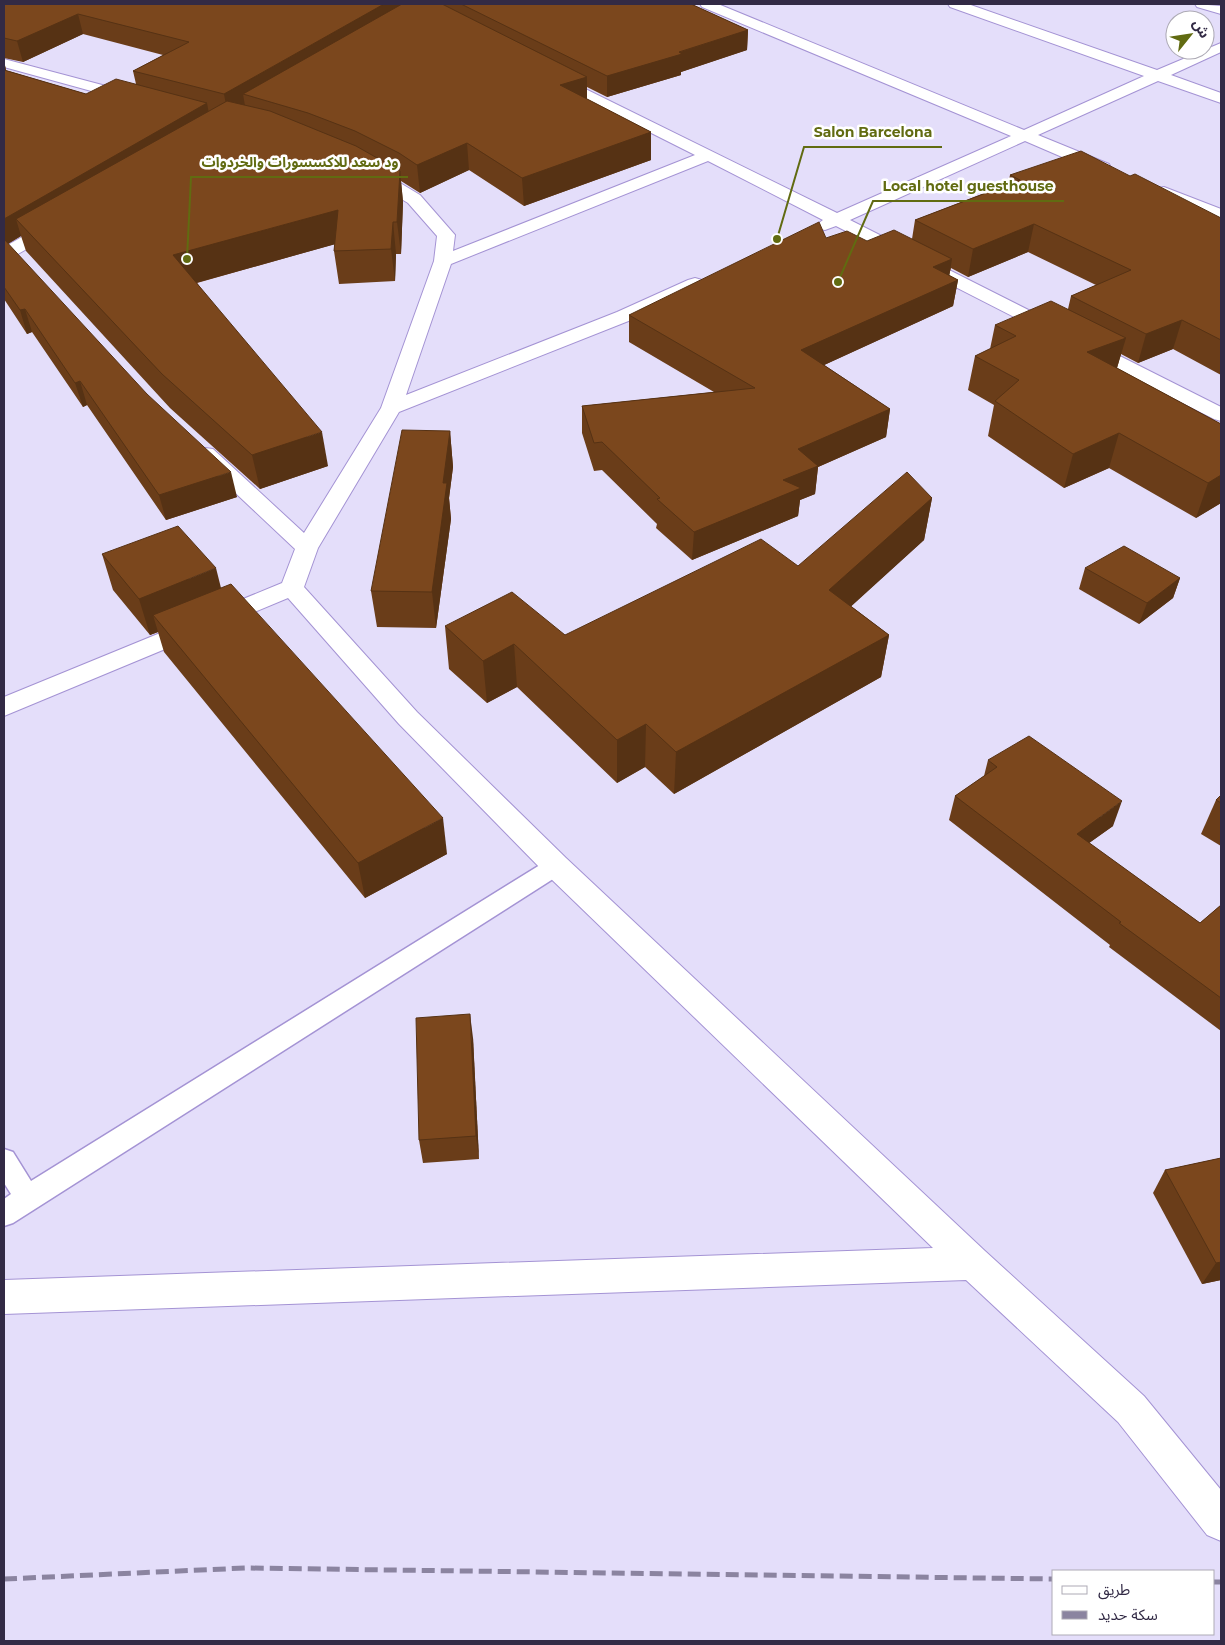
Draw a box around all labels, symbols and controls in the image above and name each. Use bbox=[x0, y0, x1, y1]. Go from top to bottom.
north arrow bbox=[1165, 10, 1215, 60]
text: ش bbox=[1189, 16, 1214, 41]
callout: Salon Barcelona bbox=[804, 118, 942, 147]
text: Salon Barcelona bbox=[814, 123, 932, 141]
callout: ود سعد للاكسسورات والخردوات bbox=[191, 148, 408, 177]
text: ود سعد للاكسسورات والخردوات bbox=[202, 153, 398, 171]
callout: Local hotel guesthouse bbox=[873, 172, 1064, 201]
text: Local hotel guesthouse bbox=[883, 177, 1054, 195]
legend bbox=[1052, 1570, 1215, 1635]
text: طريق bbox=[1098, 1580, 1130, 1600]
text: سكة حديد bbox=[1098, 1605, 1158, 1624]

